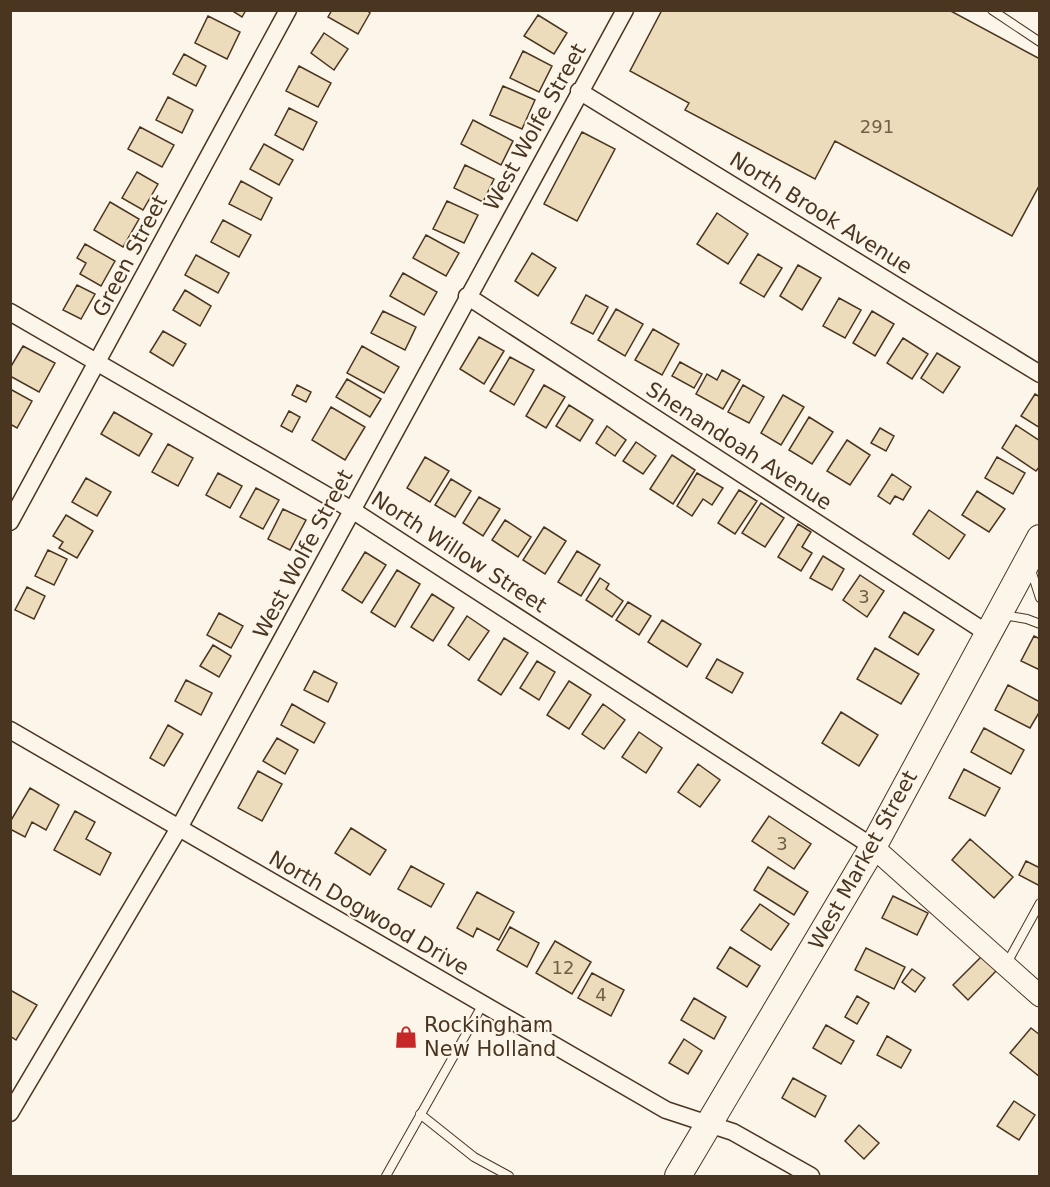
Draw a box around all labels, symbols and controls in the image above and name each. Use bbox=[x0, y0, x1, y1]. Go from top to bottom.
street label: West Wolfe Street bbox=[479, 39, 591, 215]
house number: 291 bbox=[860, 116, 894, 137]
street label: North Brook Avenue bbox=[725, 147, 917, 279]
street label: Green Street bbox=[88, 191, 172, 321]
street label: Shenandoah Avenue bbox=[642, 377, 836, 515]
street label: West Wolfe Street bbox=[248, 466, 358, 642]
street label: North Willow Street bbox=[367, 486, 551, 618]
house number: 3 bbox=[858, 586, 870, 607]
street label: West Market Street bbox=[804, 766, 922, 954]
house number: 3 bbox=[776, 833, 788, 854]
street label: North Dogwood Drive bbox=[265, 846, 473, 980]
house number: 12 bbox=[552, 957, 574, 978]
house number: 4 bbox=[595, 984, 607, 1005]
place label: Rockingham New Holland bbox=[424, 1013, 556, 1061]
shop icon: Rockingham New Holland bbox=[393, 1024, 419, 1050]

